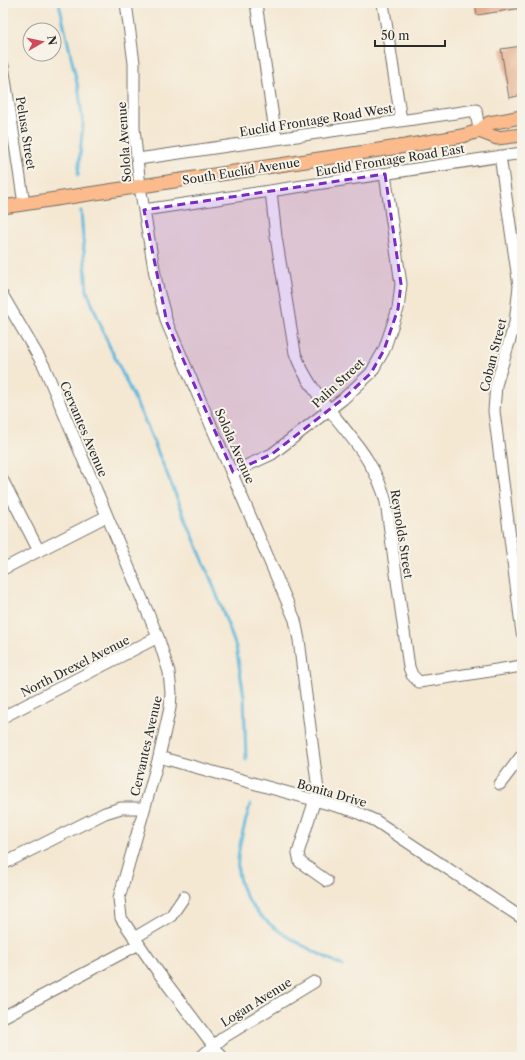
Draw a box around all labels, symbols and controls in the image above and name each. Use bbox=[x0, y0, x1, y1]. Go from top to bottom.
north arrow bbox=[22, 22, 62, 62]
scale bar bbox=[375, 22, 445, 48]
text: 50 m bbox=[381, 28, 410, 43]
text: N bbox=[44, 35, 60, 47]
street label: Pelusa Street bbox=[13, 95, 39, 171]
street label: Euclid Frontage Road West bbox=[238, 100, 394, 140]
street label: Solola Avenue bbox=[114, 101, 134, 183]
street label: Euclid Frontage Road East bbox=[314, 141, 466, 179]
street label: South Euclid Avenue bbox=[181, 154, 301, 188]
street label: Coban Street bbox=[477, 316, 510, 393]
street label: Palin Street bbox=[309, 354, 368, 411]
street label: Cervantes Avenue bbox=[57, 379, 111, 479]
street label: Solola Avenue bbox=[212, 406, 258, 486]
street label: Reynolds Street bbox=[388, 488, 417, 580]
street label: North Drexel Avenue bbox=[18, 632, 132, 700]
street label: Cervantes Avenue bbox=[127, 694, 165, 798]
street label: Bonita Drive bbox=[295, 776, 369, 810]
street label: Logan Avenue bbox=[218, 974, 294, 1030]

